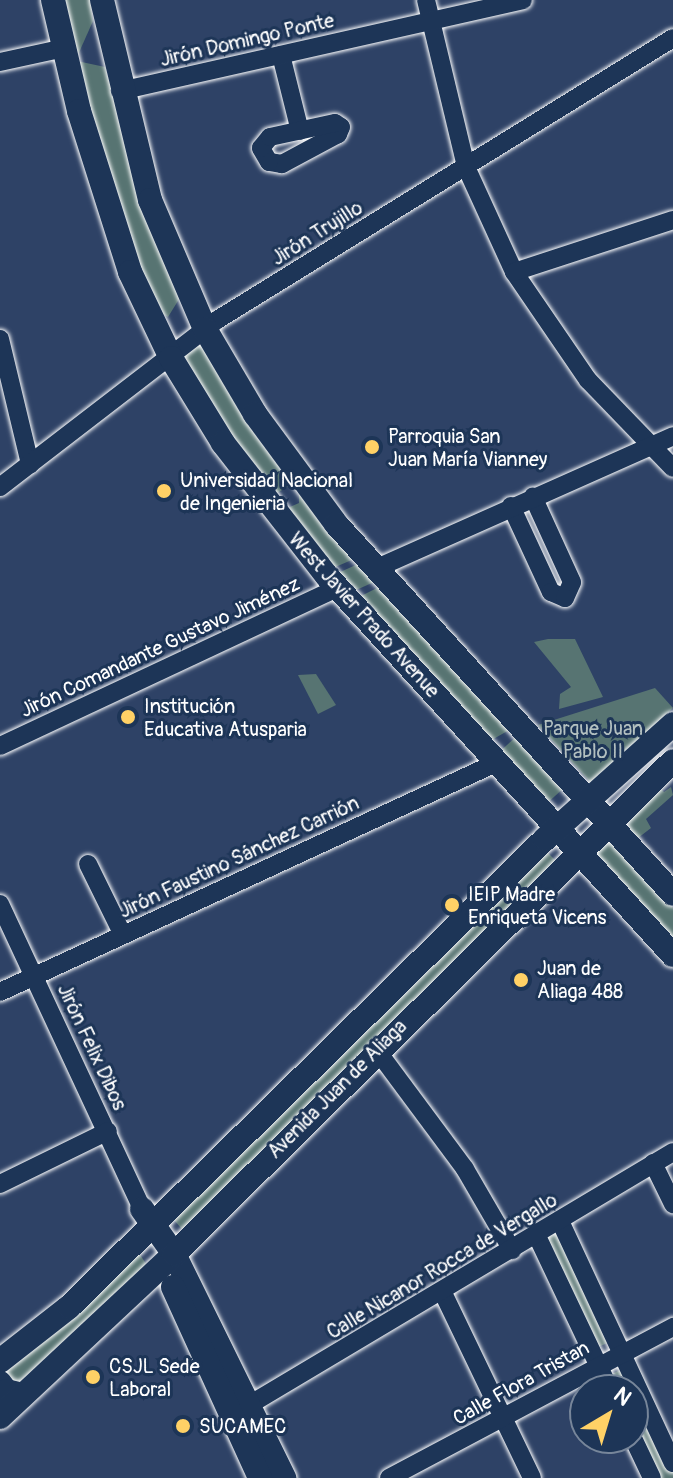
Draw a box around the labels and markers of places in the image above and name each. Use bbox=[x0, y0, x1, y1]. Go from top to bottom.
place label: Parroquia San Juan María Vianney bbox=[388, 424, 547, 471]
marker: Parroquia San Juan María Vianney bbox=[363, 438, 381, 456]
place label: Universidad Nacional de Ingenieria bbox=[180, 468, 353, 515]
marker: Universidad Nacional de Ingenieria bbox=[155, 482, 173, 500]
place label: Institución Educativa Atusparia bbox=[144, 694, 307, 741]
marker: Institución Educativa Atusparia bbox=[119, 708, 137, 726]
place label: IEIP Madre Enriqueta Vicens bbox=[468, 882, 606, 929]
marker: IEIP Madre Enriqueta Vicens bbox=[443, 896, 461, 914]
place label: Juan de Aliaga 488 bbox=[537, 956, 623, 1003]
marker: Juan de Aliaga 488 bbox=[512, 971, 530, 989]
place label: CSJL Sede Laboral bbox=[109, 1354, 200, 1401]
marker: CSJL Sede Laboral bbox=[84, 1368, 102, 1386]
place label: SUCAMEC bbox=[199, 1414, 286, 1438]
marker: SUCAMEC bbox=[174, 1417, 192, 1435]

